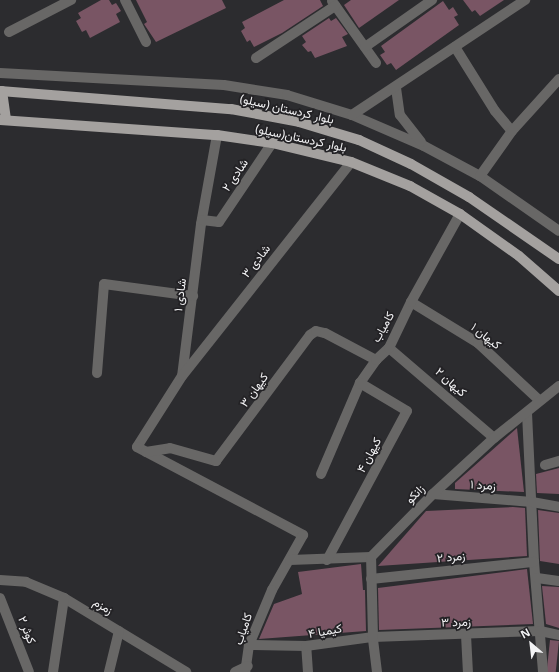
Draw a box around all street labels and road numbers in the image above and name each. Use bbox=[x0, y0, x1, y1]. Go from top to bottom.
street label: بلوار کردستان (سیلو) bbox=[239, 91, 335, 127]
street label: بلوار کردستان(سیلو) bbox=[254, 121, 348, 155]
street label: شادی ۲ bbox=[219, 156, 251, 194]
street label: شادی ۳ bbox=[239, 242, 273, 280]
street label: شادی ۱ bbox=[171, 278, 189, 312]
street label: کامیاب bbox=[369, 309, 397, 345]
street label: کیهان ۱ bbox=[468, 320, 504, 352]
street label: کیهان ۲ bbox=[432, 364, 470, 400]
street label: کیهان ۳ bbox=[237, 370, 271, 410]
street label: کیهان ۴ bbox=[354, 435, 384, 475]
street label: زمرد ۱ bbox=[470, 477, 496, 493]
street label: زانکو bbox=[402, 481, 428, 507]
street label: زمرد ۲ bbox=[436, 548, 466, 566]
street label: زمزم bbox=[91, 595, 115, 617]
street label: کامیاب bbox=[231, 611, 255, 647]
street label: کوثر ۲ bbox=[15, 614, 39, 646]
street label: زمرد ۳ bbox=[441, 614, 471, 630]
street label: کیمیا ۴ bbox=[307, 621, 343, 641]

